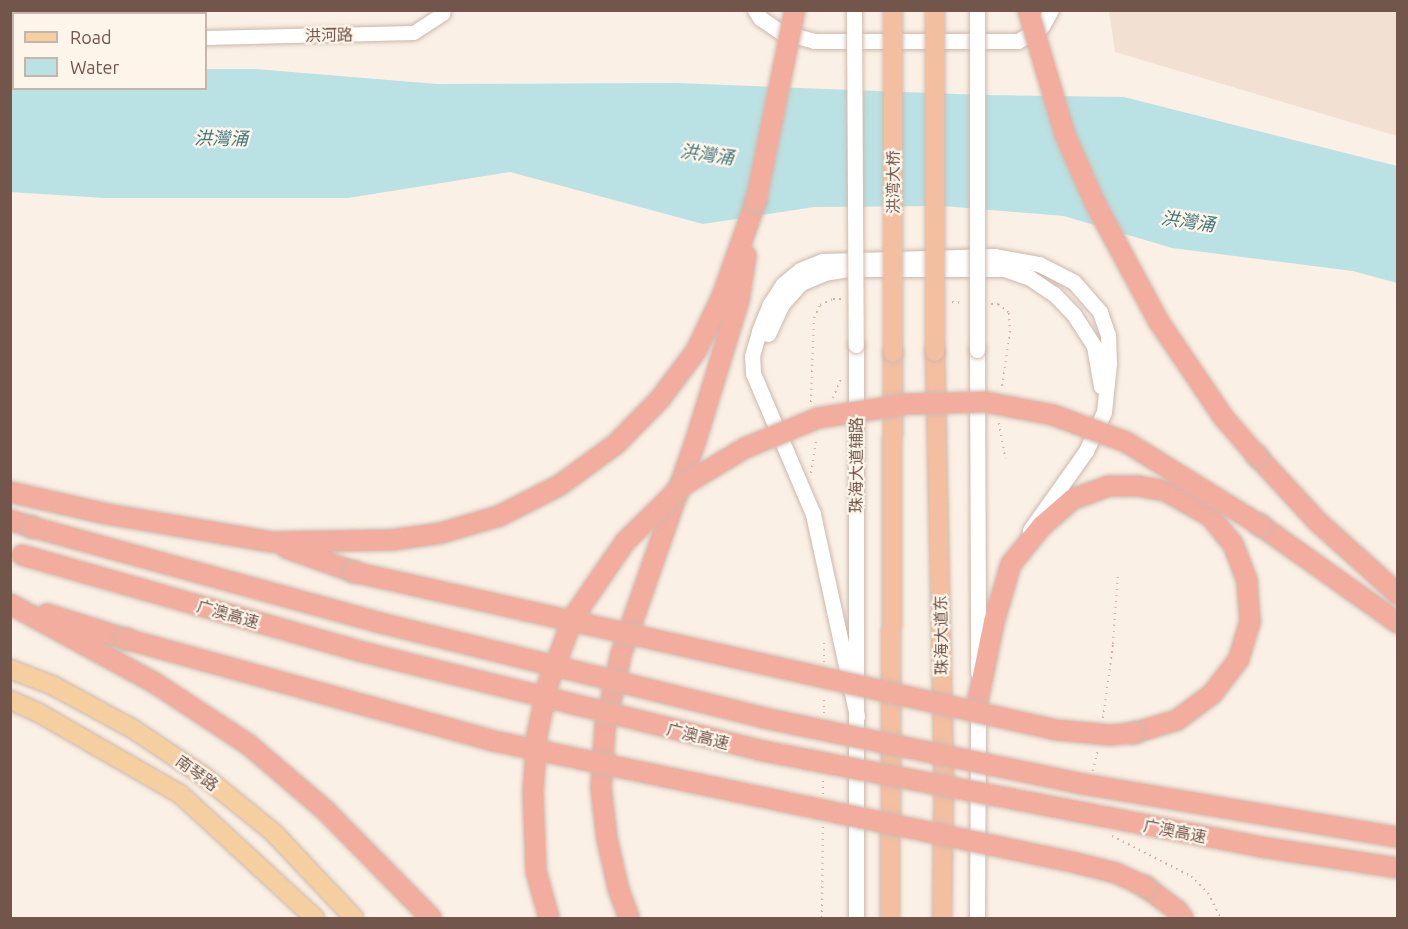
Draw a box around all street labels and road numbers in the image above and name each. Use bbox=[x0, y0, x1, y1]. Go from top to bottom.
street label: 洪河路 bbox=[305, 25, 353, 45]
street label: 洪湾大桥 bbox=[883, 150, 903, 214]
street label: 珠海大道辅路 bbox=[846, 417, 866, 513]
street label: 珠海大道东 bbox=[931, 595, 951, 675]
street label: 广澳高速 bbox=[195, 596, 261, 632]
street label: 广澳高速 bbox=[665, 719, 731, 753]
street label: 南琴路 bbox=[172, 751, 222, 795]
street label: 广澳高速 bbox=[1142, 815, 1208, 847]

